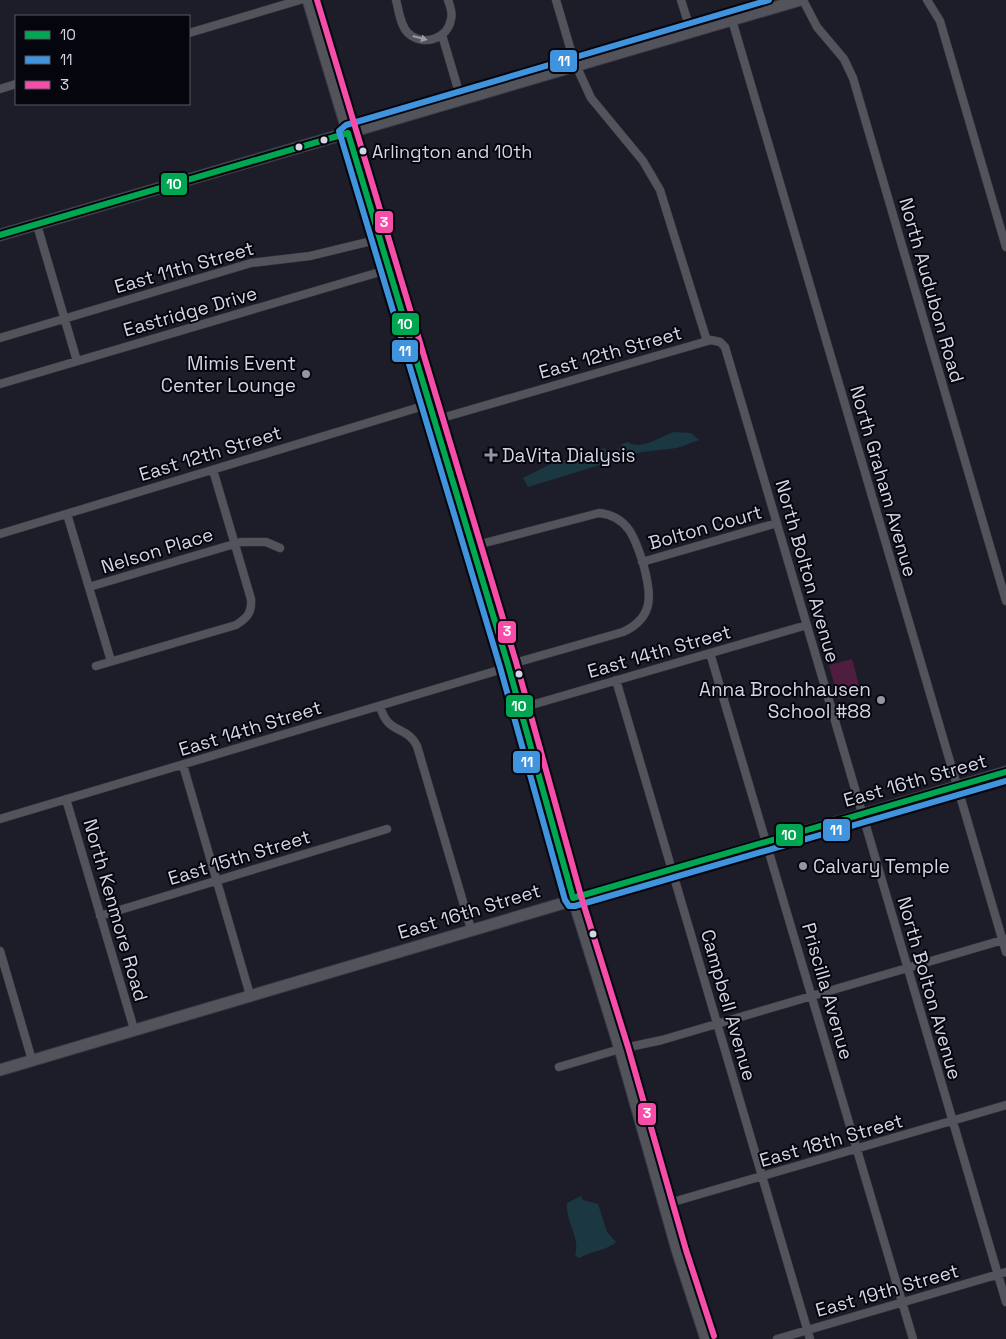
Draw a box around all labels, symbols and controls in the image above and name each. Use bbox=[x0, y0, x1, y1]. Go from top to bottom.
legend bbox=[15, 15, 190, 105]
text: 10 bbox=[60, 25, 76, 44]
one-way arrow bbox=[412, 34, 428, 42]
line badge: 11 bbox=[549, 49, 578, 73]
text: 11 bbox=[60, 50, 73, 69]
text: 11 bbox=[558, 52, 570, 70]
text: 3 bbox=[60, 75, 69, 94]
unlabelled marker bbox=[319, 135, 329, 145]
place label: Arlington and 10th bbox=[372, 140, 532, 163]
unlabelled marker bbox=[294, 142, 304, 152]
marker: Arlington and 10th bbox=[358, 146, 368, 156]
line badge: 10 bbox=[160, 172, 188, 196]
text: 10 bbox=[166, 175, 182, 193]
street label: North Audubon Road bbox=[893, 195, 970, 385]
line badge: 3 bbox=[374, 210, 394, 234]
text: 3 bbox=[380, 213, 388, 231]
street label: East 11th Street bbox=[111, 236, 257, 299]
street label: Eastridge Drive bbox=[120, 280, 260, 343]
line badge: 10 bbox=[391, 312, 420, 336]
text: 10 bbox=[397, 315, 413, 333]
street label: East 12th Street bbox=[536, 320, 685, 385]
line badge: 11 bbox=[391, 339, 419, 363]
text: 11 bbox=[399, 342, 411, 360]
place label: Mimis Event Center Lounge bbox=[161, 351, 296, 398]
marker: Mimis Event Center Lounge bbox=[300, 368, 312, 380]
street label: North Graham Avenue bbox=[844, 383, 923, 580]
street label: East 12th Street bbox=[136, 420, 284, 487]
place label: DaVita Dialysis bbox=[502, 443, 636, 468]
marker: DaVita Dialysis bbox=[484, 448, 498, 462]
street label: North Bolton Avenue bbox=[769, 477, 846, 666]
street label: Bolton Court bbox=[645, 499, 765, 556]
street label: Nelson Place bbox=[98, 522, 216, 579]
street label: East 14th Street bbox=[584, 619, 734, 684]
line badge: 3 bbox=[497, 620, 517, 644]
text: 3 bbox=[503, 622, 511, 640]
unlabelled marker bbox=[514, 669, 524, 679]
place label: Anna Brochhausen School #88 bbox=[699, 677, 871, 724]
line badge: 10 bbox=[505, 694, 534, 718]
marker: Anna Brochhausen School #88 bbox=[875, 694, 887, 706]
street label: East 14th Street bbox=[176, 695, 325, 762]
text: 10 bbox=[511, 697, 527, 715]
street label: East 16th Street bbox=[841, 748, 990, 813]
line badge: 11 bbox=[512, 750, 541, 774]
text: 11 bbox=[521, 753, 533, 771]
street label: North Kenmore Road bbox=[78, 816, 154, 1004]
line badge: 11 bbox=[822, 818, 851, 842]
text: 11 bbox=[830, 821, 842, 839]
line badge: 10 bbox=[775, 823, 804, 847]
street label: East 15th Street bbox=[165, 824, 313, 891]
text: 10 bbox=[781, 826, 797, 844]
place label: Calvary Temple bbox=[813, 854, 950, 879]
marker: Calvary Temple bbox=[797, 860, 809, 872]
street label: East 16th Street bbox=[395, 878, 544, 945]
street label: North Bolton Avenue bbox=[891, 894, 968, 1083]
street label: Priscilla Avenue bbox=[796, 920, 859, 1062]
street label: Campbell Avenue bbox=[695, 927, 762, 1084]
unlabelled marker bbox=[588, 929, 598, 939]
line badge: 3 bbox=[637, 1102, 657, 1126]
text: 3 bbox=[643, 1104, 651, 1122]
street label: East 18th Street bbox=[757, 1108, 906, 1173]
street label: East 19th Street bbox=[813, 1258, 962, 1323]

